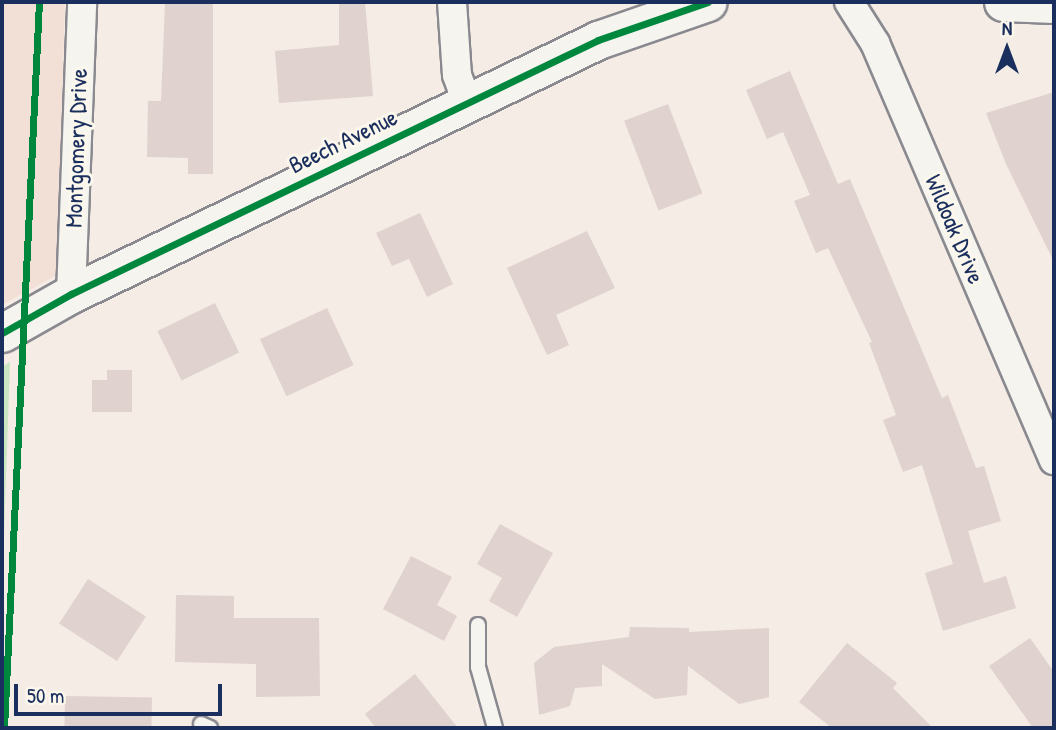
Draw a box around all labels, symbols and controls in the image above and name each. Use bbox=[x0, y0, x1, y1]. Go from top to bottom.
north arrow bbox=[972, 14, 1042, 84]
text: N bbox=[1002, 15, 1012, 41]
street label: Montgomery Drive bbox=[59, 68, 93, 228]
street label: Beech Avenue bbox=[284, 102, 402, 180]
street label: Wildoak Drive bbox=[919, 170, 991, 288]
scale bar bbox=[18, 670, 226, 714]
text: 50 m bbox=[27, 681, 64, 710]

